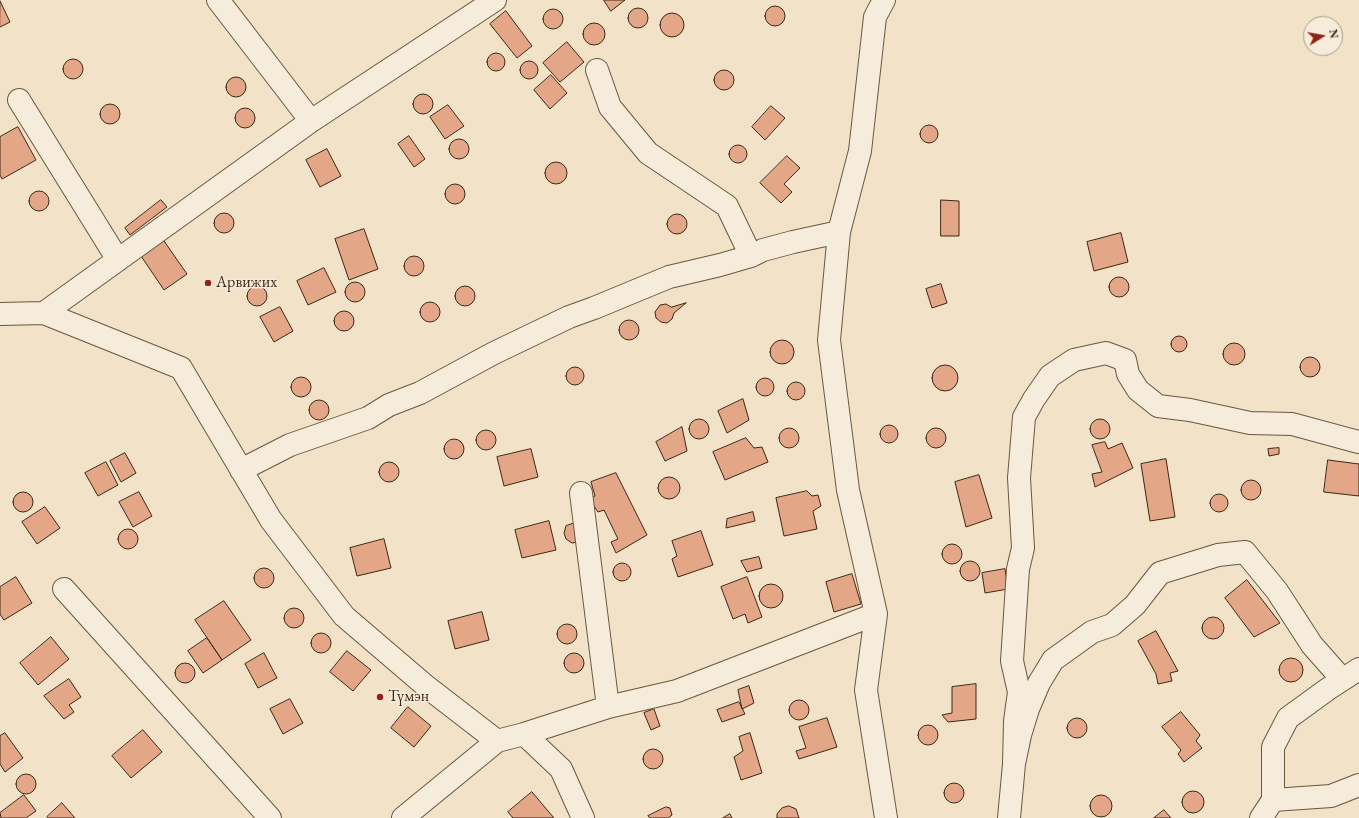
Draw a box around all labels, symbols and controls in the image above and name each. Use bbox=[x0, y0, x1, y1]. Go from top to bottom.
north arrow bbox=[1303, 16, 1343, 56]
text: N bbox=[1326, 28, 1342, 40]
place label: Арвижих bbox=[216, 273, 277, 293]
marker: Арвижих bbox=[203, 278, 213, 288]
place label: Түмэн bbox=[388, 687, 429, 707]
marker: Түмэн bbox=[375, 692, 385, 702]

